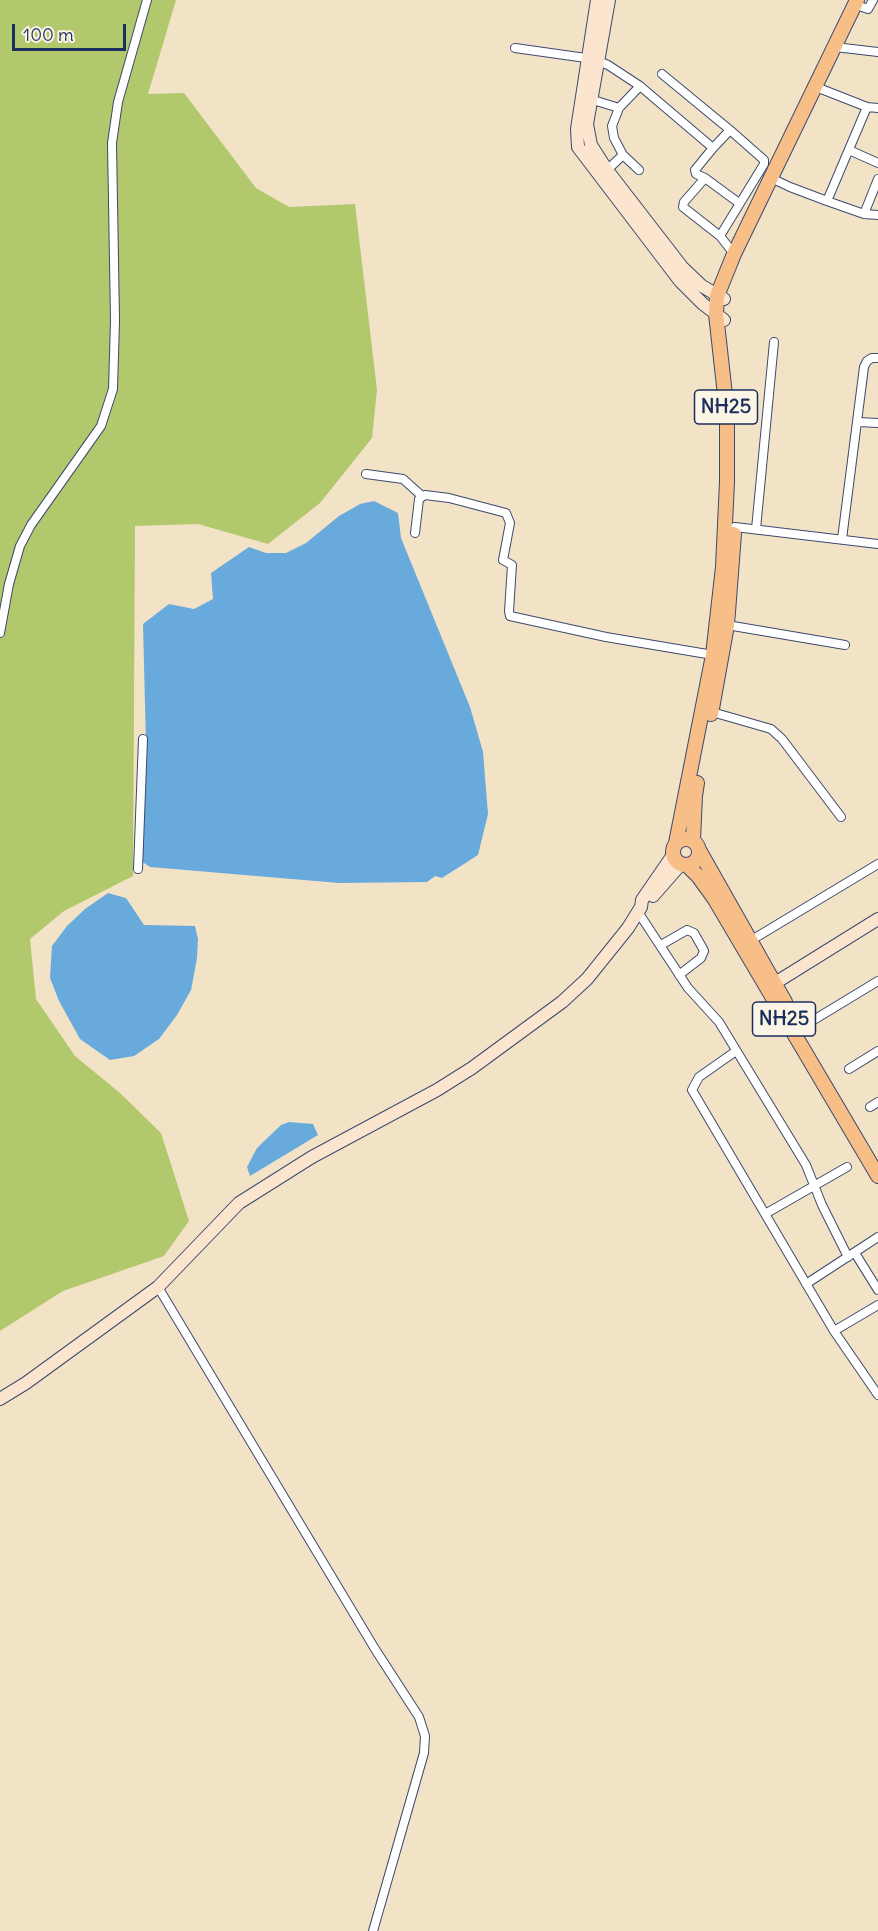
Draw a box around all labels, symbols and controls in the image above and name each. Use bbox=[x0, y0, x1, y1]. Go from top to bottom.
scale bar bbox=[15, 12, 129, 50]
text: 100 m bbox=[23, 23, 74, 46]
road number: NH25 bbox=[694, 390, 758, 424]
road number: NH25 bbox=[752, 1002, 816, 1036]

